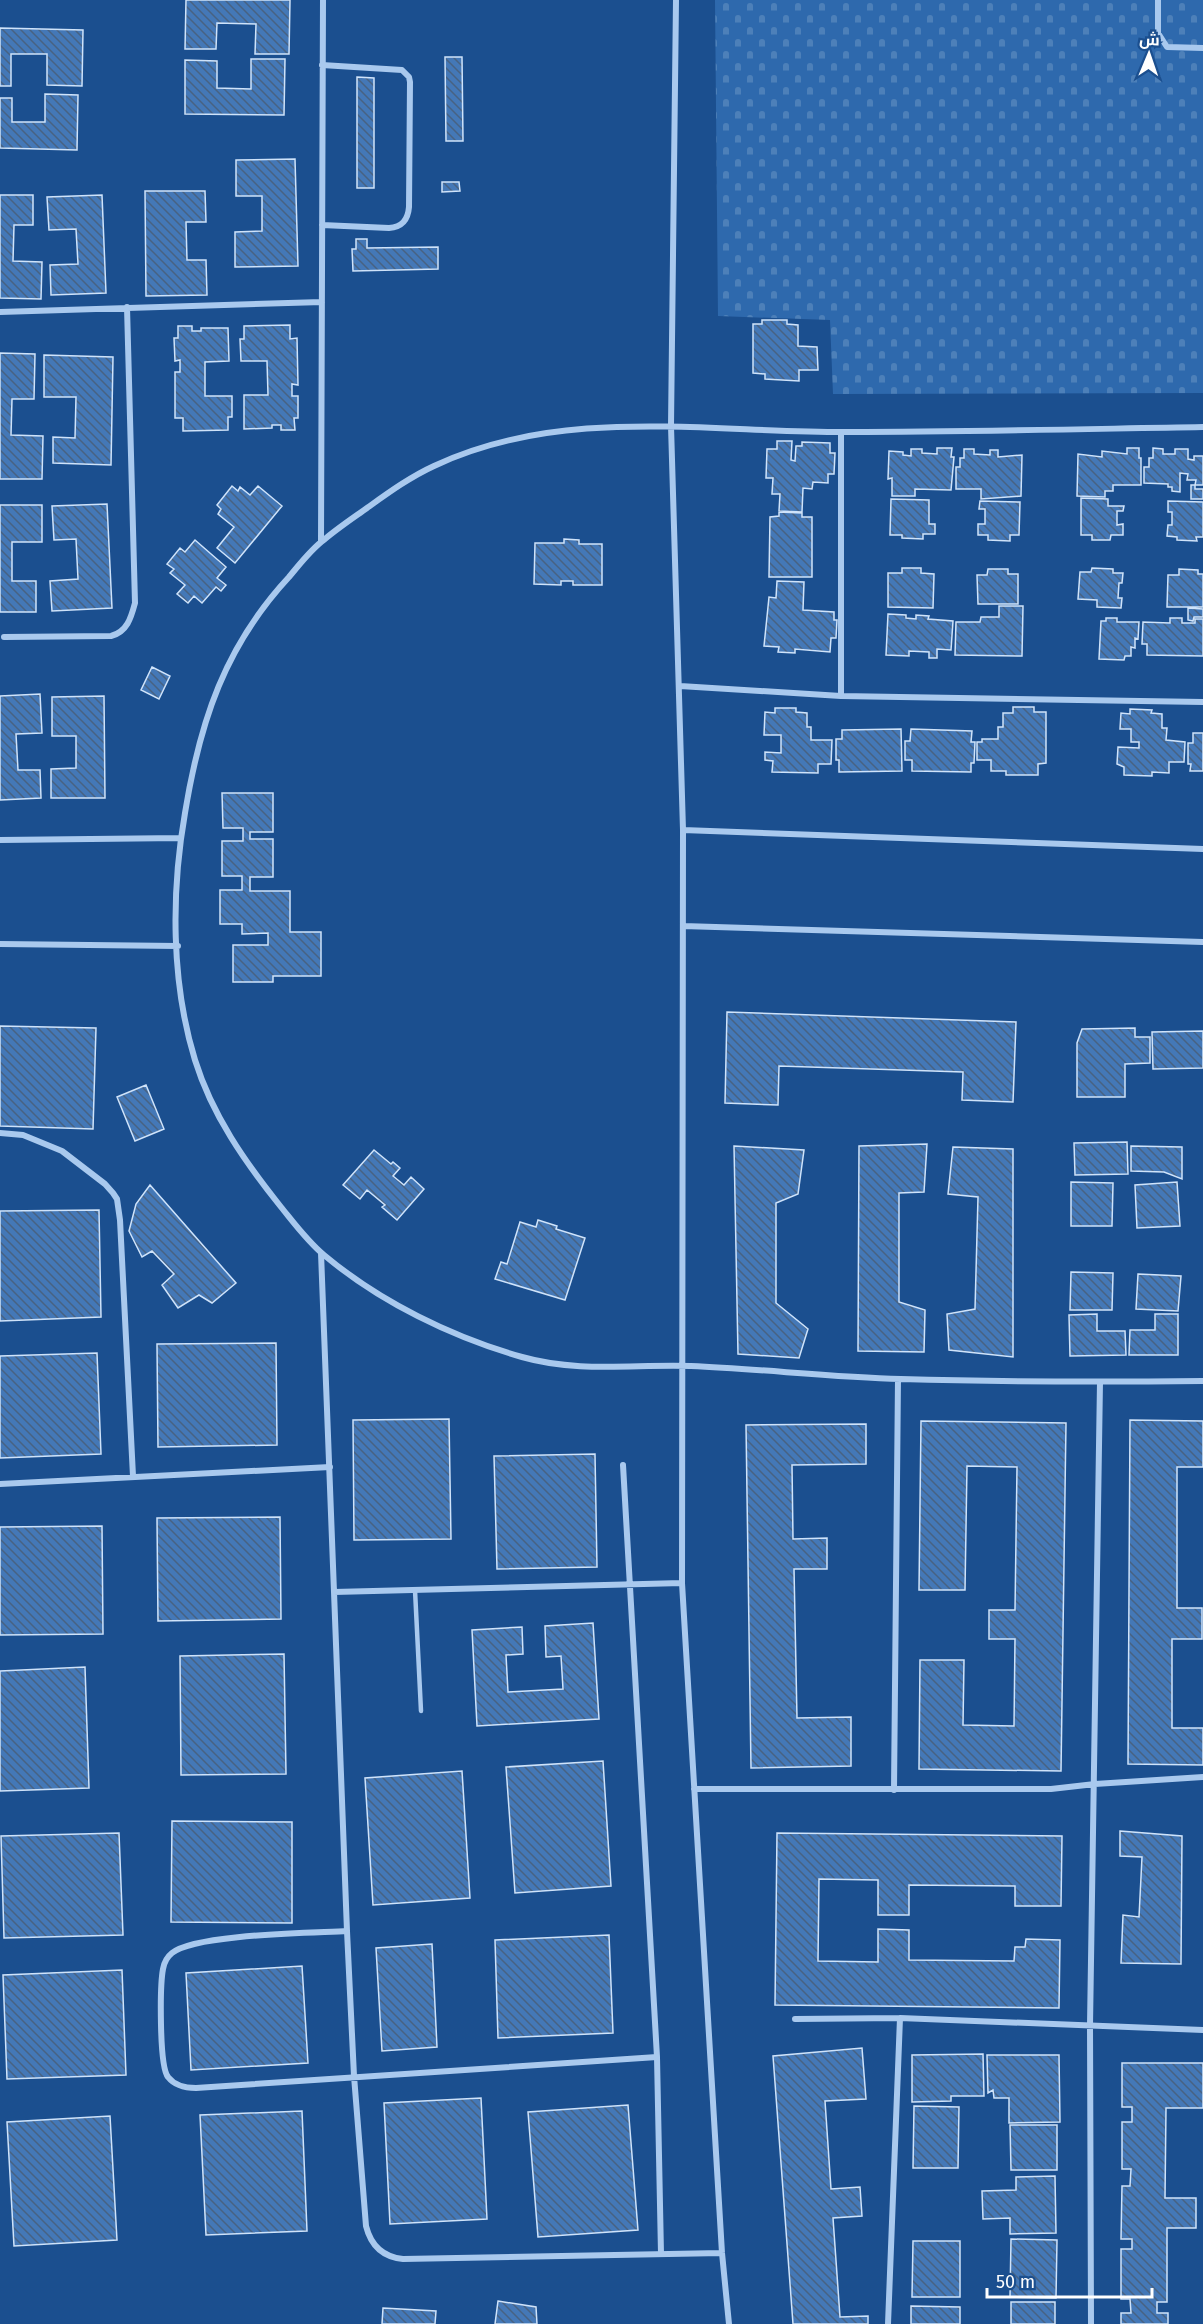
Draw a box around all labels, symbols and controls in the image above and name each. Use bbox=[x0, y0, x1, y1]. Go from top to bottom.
north arrow bbox=[1119, 24, 1179, 84]
text: ش bbox=[1139, 30, 1160, 49]
scale bar bbox=[987, 2261, 1152, 2299]
text: 50 m bbox=[996, 2271, 1035, 2293]

